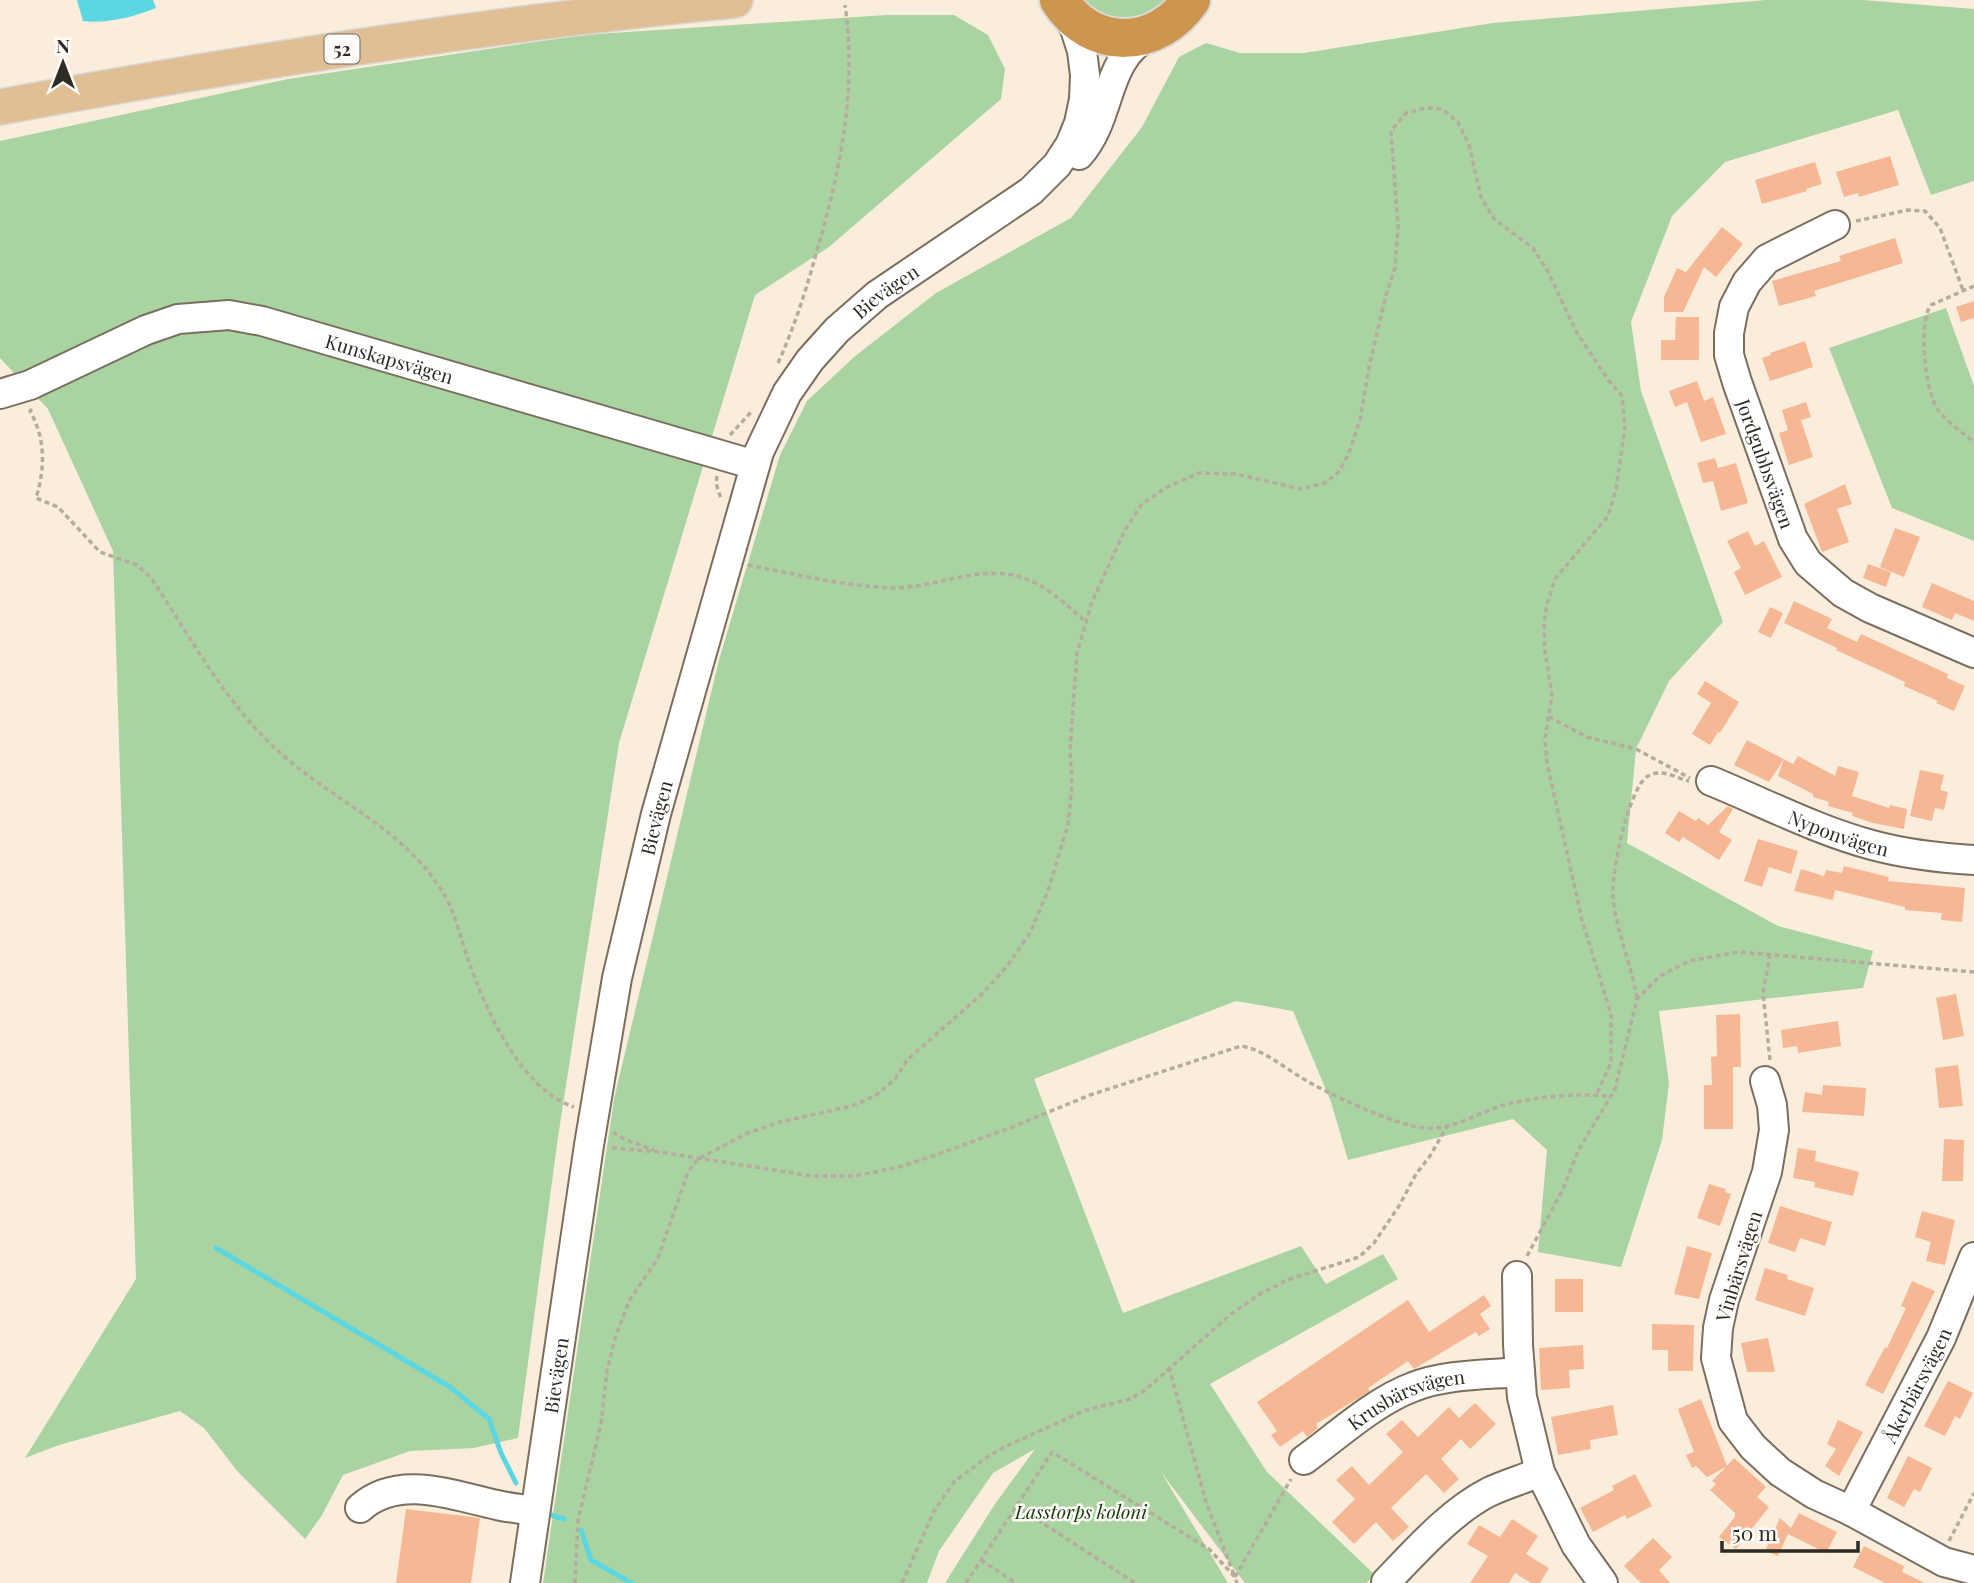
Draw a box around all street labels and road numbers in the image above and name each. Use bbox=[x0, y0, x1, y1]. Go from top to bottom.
road number: 52 bbox=[324, 34, 360, 64]
street label: Bievägen bbox=[847, 257, 924, 324]
street label: Kunskapsvägen bbox=[322, 327, 457, 389]
street label: Jordgubbsvägen bbox=[1731, 394, 1801, 533]
street label: Bievägen bbox=[634, 777, 678, 858]
street label: Nyponvägen bbox=[1784, 803, 1892, 862]
street label: Vinbärsvägen bbox=[1708, 1207, 1767, 1326]
street label: Åkerbärsvägen bbox=[1875, 1323, 1957, 1448]
street label: Bievägen bbox=[537, 1335, 574, 1415]
street label: Krusbärsvägen bbox=[1342, 1363, 1467, 1435]

